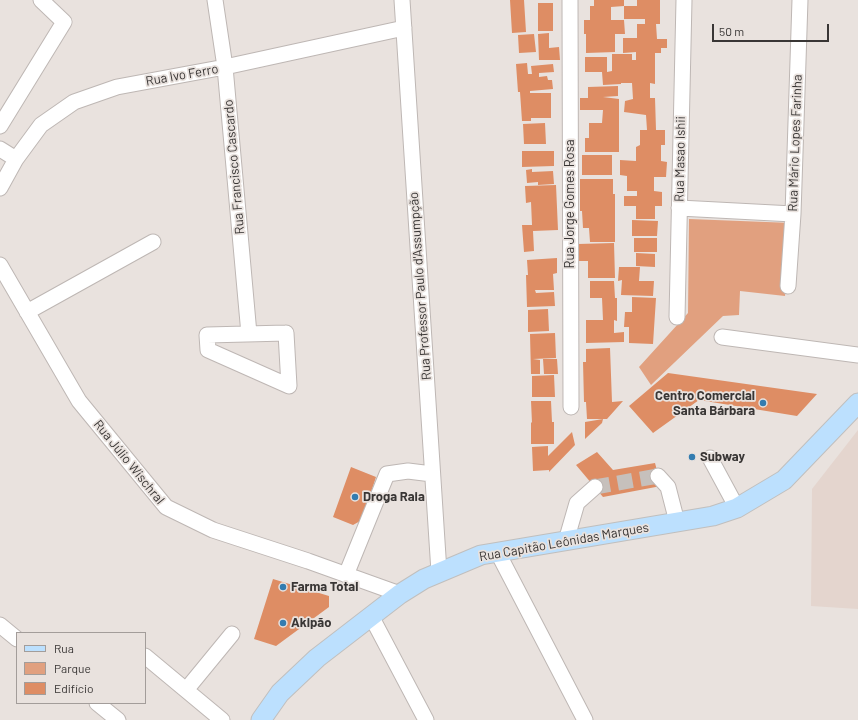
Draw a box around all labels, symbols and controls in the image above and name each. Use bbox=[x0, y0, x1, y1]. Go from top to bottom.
scale bar bbox=[714, 16, 831, 42]
text: 50 m bbox=[719, 24, 744, 38]
street label: Rua Ivo Ferro bbox=[144, 61, 220, 89]
street label: Rua Mário Lopes Farinha bbox=[785, 74, 805, 212]
street label: Rua Francisco Cascardo bbox=[220, 99, 248, 235]
street label: Rua Masao Ishii bbox=[671, 116, 689, 202]
street label: Rua Jorge Gomes Rosa bbox=[562, 139, 578, 269]
street label: Rua Professor Paulo d'Assumpção bbox=[406, 191, 434, 381]
place label: Centro Comercial Santa Bárbara bbox=[655, 388, 755, 419]
marker: Centro Comercial Santa Bárbara bbox=[758, 398, 768, 408]
street label: Rua Júlio Wischral bbox=[90, 417, 168, 507]
place label: Subway bbox=[700, 449, 745, 465]
marker: Subway bbox=[687, 452, 697, 462]
place label: Droga Raia bbox=[363, 489, 425, 505]
marker: Droga Raia bbox=[350, 492, 360, 502]
street label: Rua Capitão Leônidas Marques bbox=[478, 519, 650, 565]
place label: Farma Total bbox=[291, 579, 358, 595]
marker: Farma Total bbox=[278, 582, 288, 592]
place label: Akipão bbox=[291, 615, 331, 631]
marker: Akipão bbox=[278, 618, 288, 628]
legend bbox=[16, 632, 146, 704]
text: Rua bbox=[54, 641, 74, 655]
text: Parque bbox=[54, 661, 91, 675]
text: Edifício bbox=[54, 681, 94, 695]

